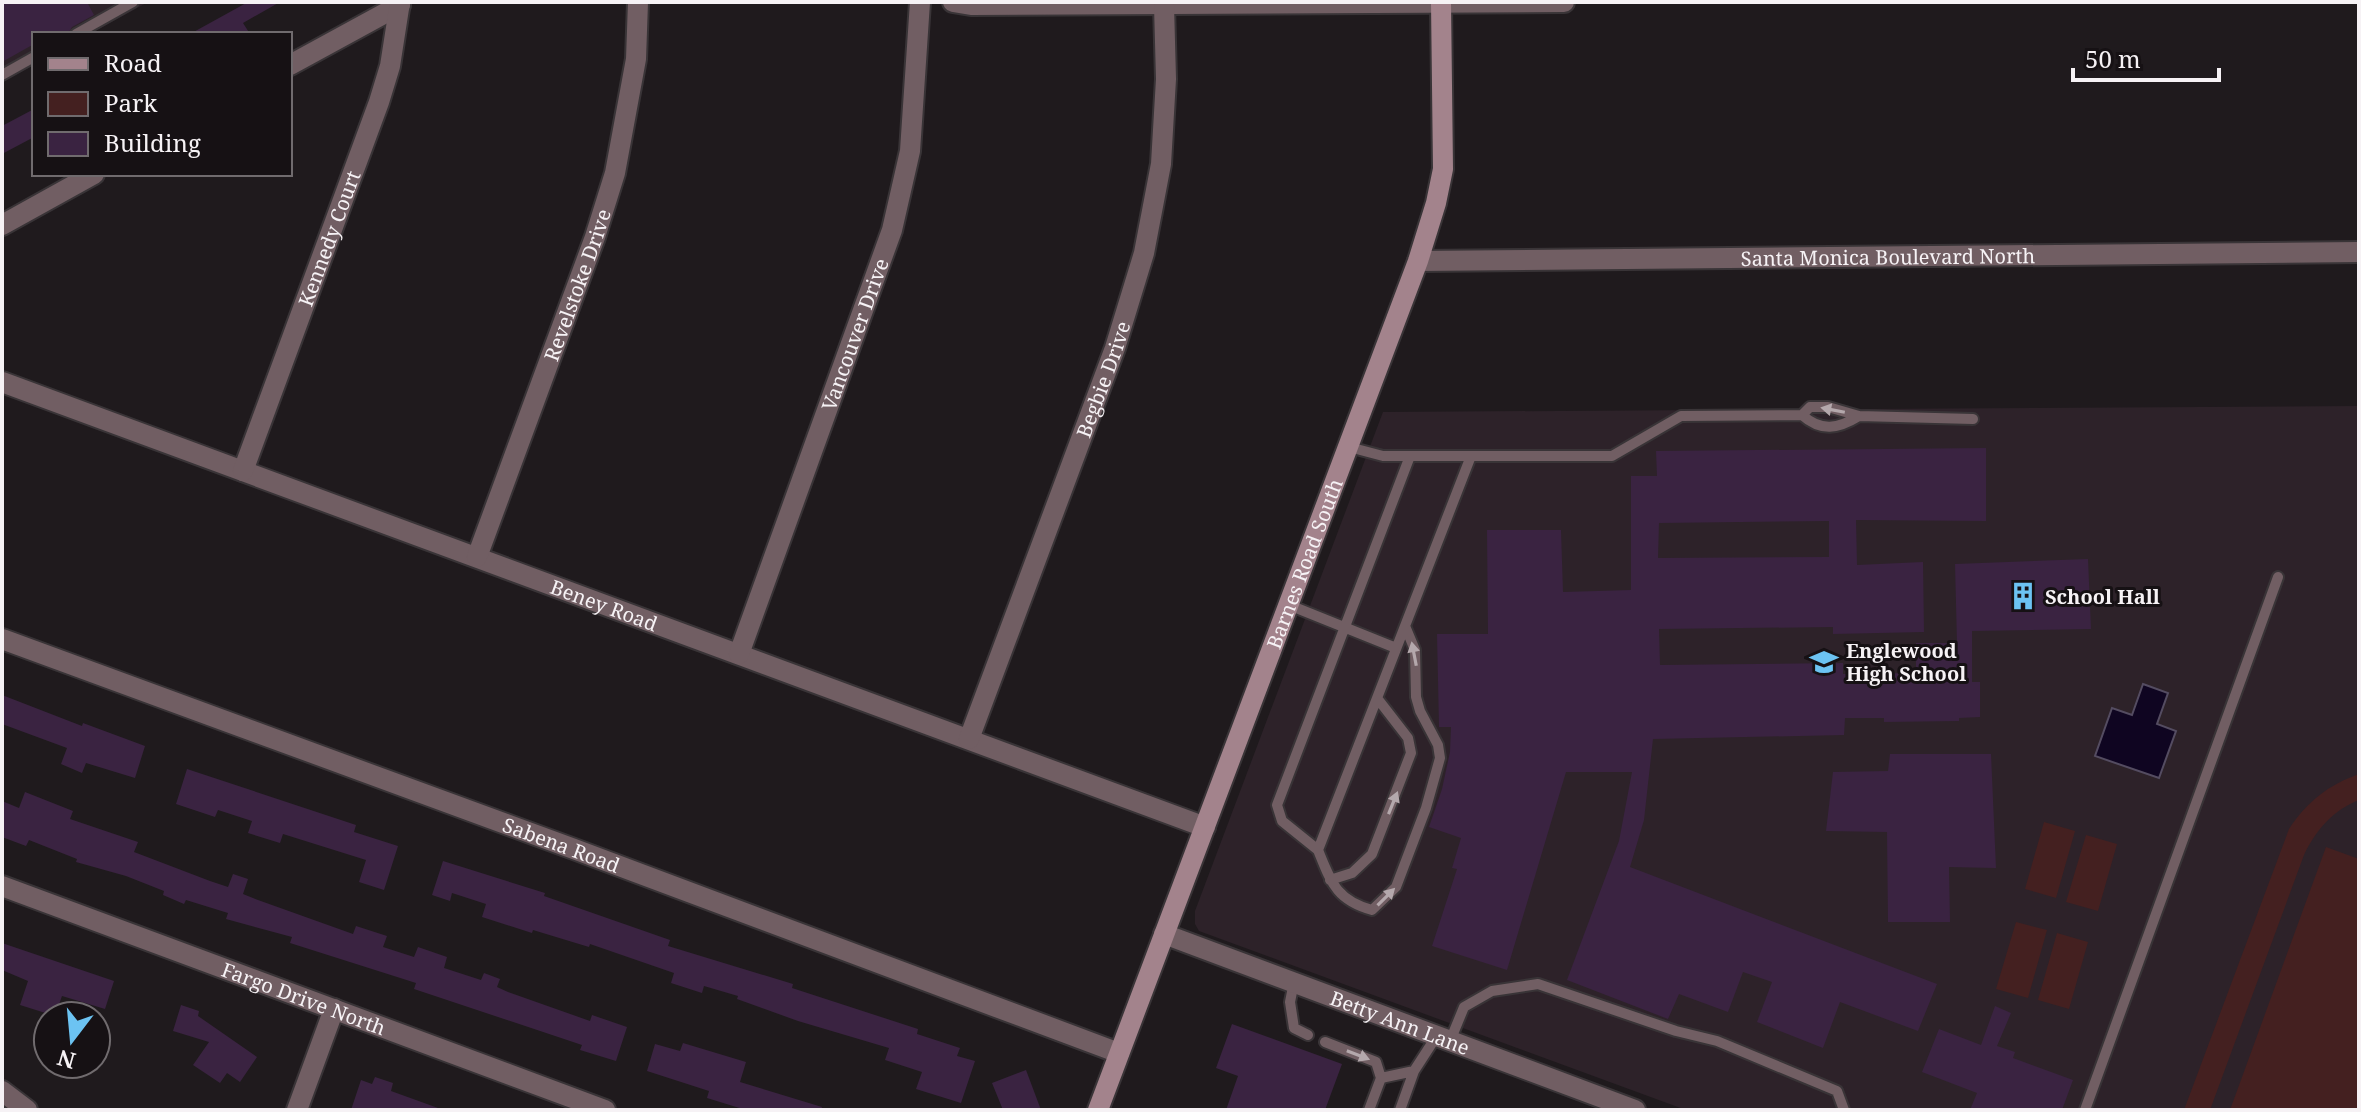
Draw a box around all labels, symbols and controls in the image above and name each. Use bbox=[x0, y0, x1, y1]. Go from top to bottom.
legend bbox=[32, 32, 292, 176]
scale bar bbox=[2073, 32, 2219, 82]
text: 50 m bbox=[2085, 42, 2141, 75]
text: Road bbox=[104, 46, 162, 79]
text: Park bbox=[104, 86, 158, 119]
text: Building bbox=[104, 126, 201, 159]
street label: Kennedy Court bbox=[291, 167, 366, 310]
street label: Revelstoke Drive bbox=[537, 205, 616, 365]
street label: Santa Monica Boulevard North bbox=[1741, 242, 2036, 271]
street label: Vancouver Drive bbox=[815, 254, 894, 414]
street label: Begbie Drive bbox=[1069, 318, 1136, 441]
one-way arrow bbox=[1820, 403, 1845, 415]
street label: Barnes Road South bbox=[1260, 474, 1348, 652]
street label: Beney Road bbox=[547, 573, 661, 637]
building icon: School Hall bbox=[2008, 581, 2038, 611]
place label: School Hall bbox=[2045, 583, 2160, 610]
place label: Englewood High School bbox=[1846, 637, 1966, 687]
one-way arrow bbox=[1407, 641, 1419, 666]
school or university icon: Englewood High School bbox=[1809, 647, 1839, 677]
one-way arrow bbox=[1387, 791, 1400, 815]
street label: Sabena Road bbox=[499, 811, 624, 878]
one-way arrow bbox=[1377, 888, 1395, 907]
street label: Fargo Drive North bbox=[218, 955, 390, 1041]
street label: Betty Ann Lane bbox=[1327, 984, 1474, 1061]
north arrow bbox=[32, 1000, 112, 1080]
text: N bbox=[54, 1043, 79, 1077]
one-way arrow bbox=[1346, 1049, 1370, 1062]

